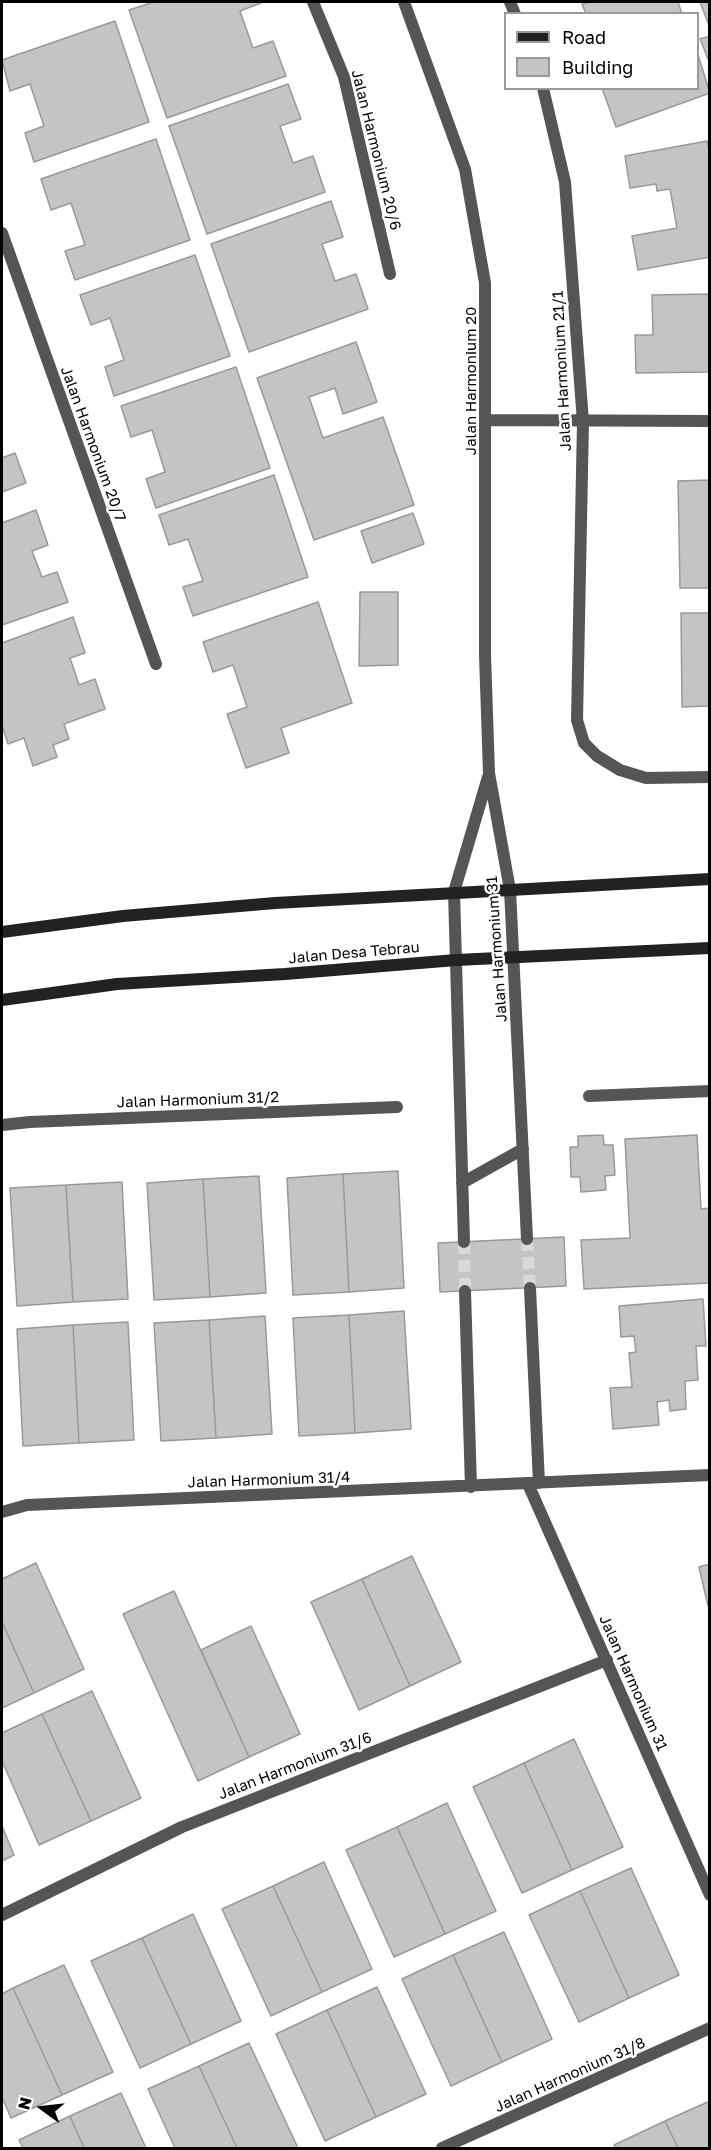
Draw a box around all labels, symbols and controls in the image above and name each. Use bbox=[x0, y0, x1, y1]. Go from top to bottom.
legend bbox=[504, 12, 699, 90]
text: Road bbox=[562, 26, 606, 48]
text: Building bbox=[562, 56, 633, 78]
street label: Jalan Harmonium 20/6 bbox=[347, 68, 405, 232]
street label: Jalan Harmonium 21/1 bbox=[549, 290, 575, 452]
street label: Jalan Harmonium 20 bbox=[462, 307, 480, 455]
street label: Jalan Harmonium 20/7 bbox=[57, 364, 129, 524]
street label: Jalan Harmonium 31 bbox=[483, 875, 511, 1023]
street label: Jalan Desa Tebrau bbox=[288, 938, 420, 968]
street label: Jalan Harmonium 31/2 bbox=[117, 1088, 279, 1112]
street label: Jalan Harmonium 31/4 bbox=[187, 1468, 351, 1492]
street label: Jalan Harmonium 31 bbox=[595, 1612, 671, 1754]
street label: Jalan Harmonium 31/6 bbox=[216, 1728, 374, 1804]
street label: Jalan Harmonium 31/8 bbox=[492, 2034, 648, 2116]
north arrow bbox=[12, 2078, 72, 2138]
text: N bbox=[13, 2095, 36, 2112]

